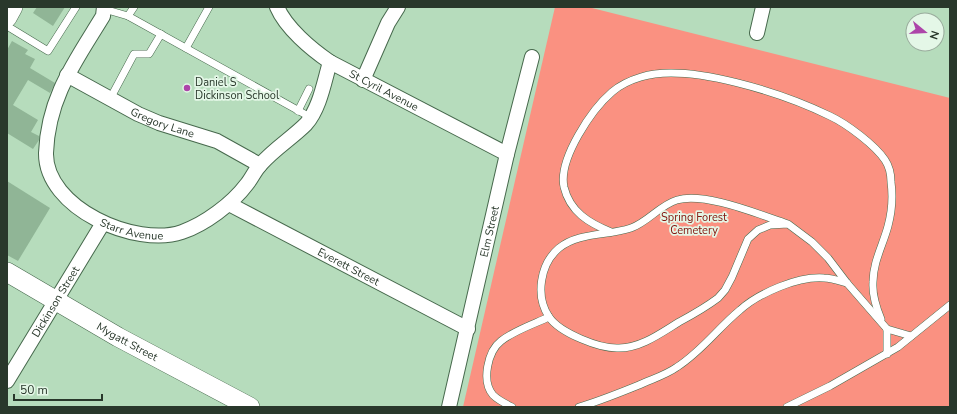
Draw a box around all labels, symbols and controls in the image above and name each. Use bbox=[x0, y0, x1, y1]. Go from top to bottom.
north arrow bbox=[905, 12, 945, 52]
text: N bbox=[926, 29, 942, 41]
street label: St Cyril Avenue bbox=[347, 66, 421, 114]
place label: Daniel S Dickinson School bbox=[195, 75, 280, 103]
marker: Daniel S Dickinson School bbox=[182, 83, 192, 93]
street label: Gregory Lane bbox=[128, 104, 196, 141]
street label: Elm Street bbox=[476, 204, 502, 259]
park label: Spring Forest Cemetery bbox=[661, 210, 727, 238]
street label: Starr Avenue bbox=[98, 215, 164, 243]
street label: Everett Street bbox=[315, 244, 382, 289]
street label: Dickinson Street bbox=[28, 263, 83, 340]
street label: Mygatt Street bbox=[94, 319, 161, 364]
scale bar bbox=[14, 376, 102, 402]
text: 50 m bbox=[20, 382, 48, 398]

